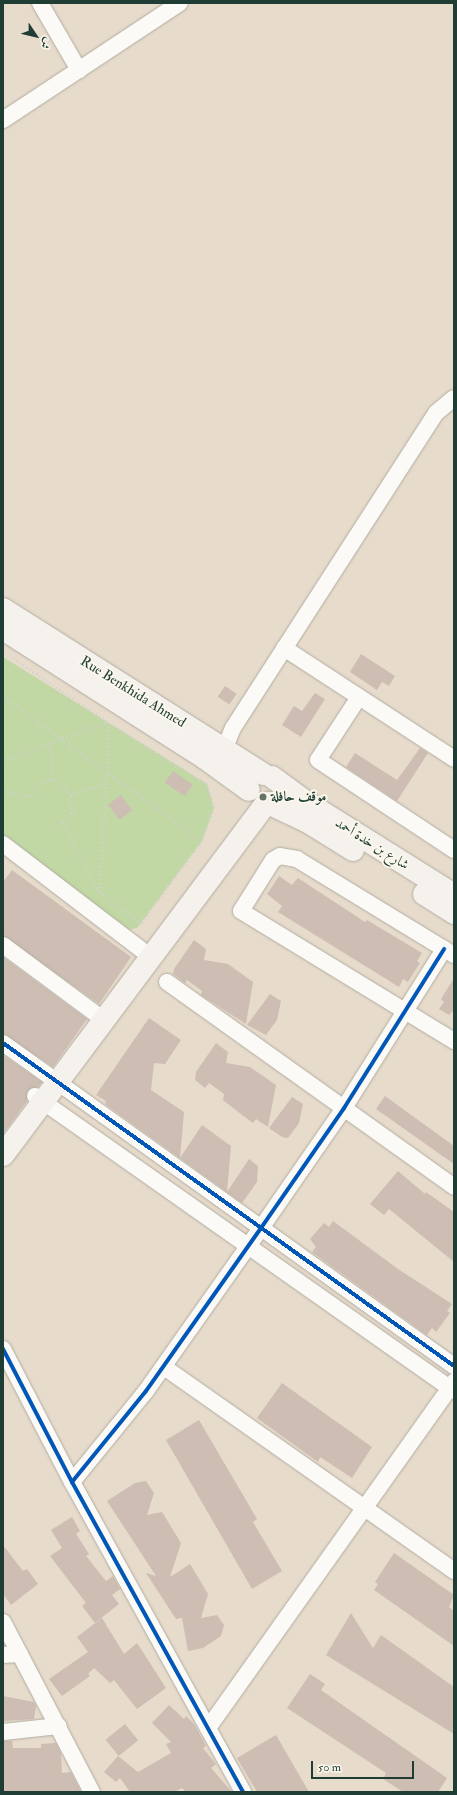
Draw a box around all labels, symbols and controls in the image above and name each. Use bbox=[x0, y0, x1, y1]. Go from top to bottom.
north arrow bbox=[16, 16, 56, 56]
text: ش bbox=[38, 35, 55, 51]
street label: Rue Benkhida Ahmed bbox=[77, 653, 189, 731]
place label: موقف حافلة bbox=[271, 789, 327, 805]
marker: موقف حافلة bbox=[258, 792, 268, 802]
street label: شارع بن خدة أحمد bbox=[332, 815, 412, 873]
scale bar bbox=[313, 1753, 416, 1779]
text: 50 m bbox=[318, 1760, 341, 1775]

